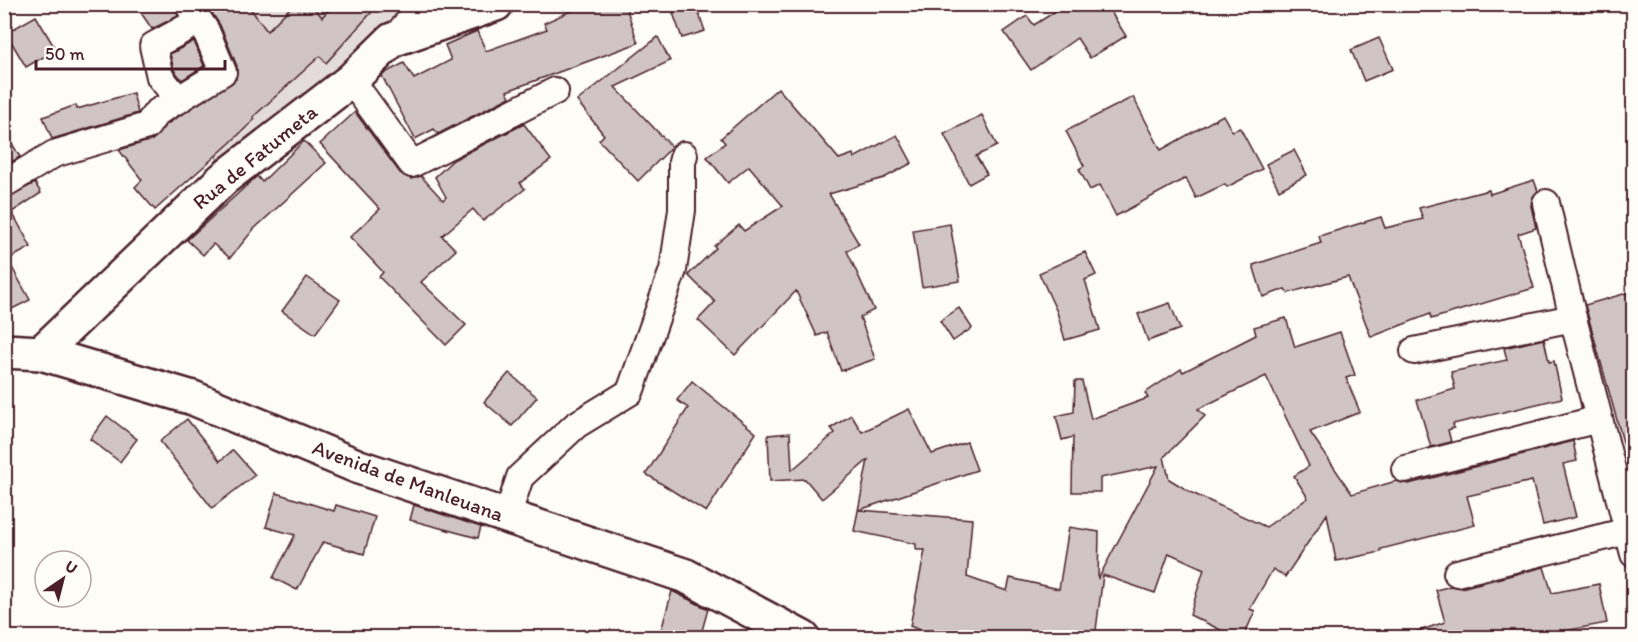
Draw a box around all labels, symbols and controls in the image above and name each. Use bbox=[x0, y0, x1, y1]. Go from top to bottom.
scale bar bbox=[36, 33, 225, 71]
text: 50 m bbox=[45, 43, 85, 65]
street label: Rua de Fatumeta bbox=[187, 99, 322, 214]
street label: Avenida de Manleuana bbox=[309, 434, 507, 527]
north arrow bbox=[33, 549, 93, 609]
text: U bbox=[62, 556, 81, 578]

